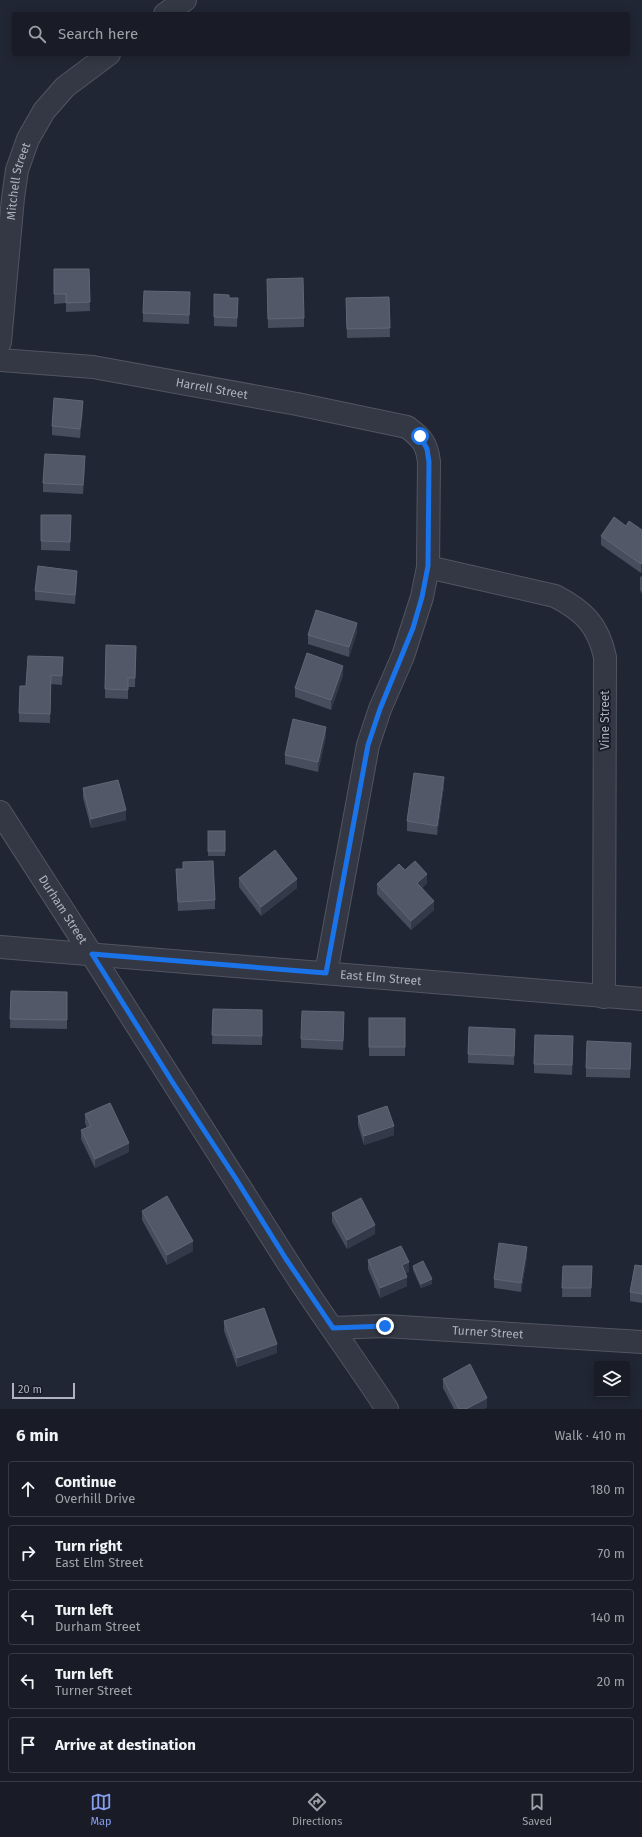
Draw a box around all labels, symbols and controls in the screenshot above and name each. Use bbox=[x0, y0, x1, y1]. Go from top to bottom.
search box bbox=[12, 12, 630, 56]
icon: search bbox=[26, 23, 48, 45]
text: Search here bbox=[58, 25, 138, 43]
street label: Mitchell Street bbox=[4, 140, 33, 221]
street label: Harrell Street bbox=[175, 375, 250, 402]
route start bbox=[411, 427, 429, 445]
street label: Vine Street bbox=[598, 690, 612, 750]
street label: Durham Street bbox=[36, 872, 90, 947]
street label: East Elm Street bbox=[339, 968, 423, 988]
route end bbox=[376, 1317, 394, 1335]
street label: Turner Street bbox=[452, 1323, 524, 1342]
map controls bbox=[594, 1361, 630, 1397]
button: layers bbox=[594, 1361, 630, 1397]
scale bar bbox=[12, 1381, 75, 1400]
text: 20 m bbox=[18, 1383, 42, 1396]
text: 6 min bbox=[16, 1425, 59, 1446]
text: Walk · 410 m bbox=[555, 1428, 626, 1443]
text: Continue bbox=[55, 1473, 116, 1491]
icon: ahead bbox=[17, 1478, 39, 1500]
text: 180 m bbox=[590, 1482, 625, 1497]
text: Overhill Drive bbox=[55, 1491, 135, 1506]
text: Turn right bbox=[55, 1537, 122, 1555]
icon: right bbox=[17, 1542, 39, 1564]
text: 70 m bbox=[598, 1546, 625, 1561]
text: East Elm Street bbox=[55, 1555, 143, 1570]
text: Turn left bbox=[55, 1601, 113, 1619]
icon: left bbox=[17, 1606, 39, 1628]
text: 140 m bbox=[591, 1610, 625, 1625]
text: Durham Street bbox=[55, 1619, 141, 1634]
text: Turn left bbox=[55, 1665, 113, 1683]
icon: left bbox=[17, 1670, 39, 1692]
text: 20 m bbox=[597, 1674, 625, 1689]
text: Turner Street bbox=[55, 1683, 132, 1698]
icon: arrive bbox=[17, 1734, 39, 1756]
text: Arrive at destination bbox=[55, 1736, 196, 1754]
tab: Map bbox=[90, 1791, 112, 1828]
tab: Directions bbox=[292, 1791, 342, 1828]
tab: Saved bbox=[522, 1791, 552, 1828]

